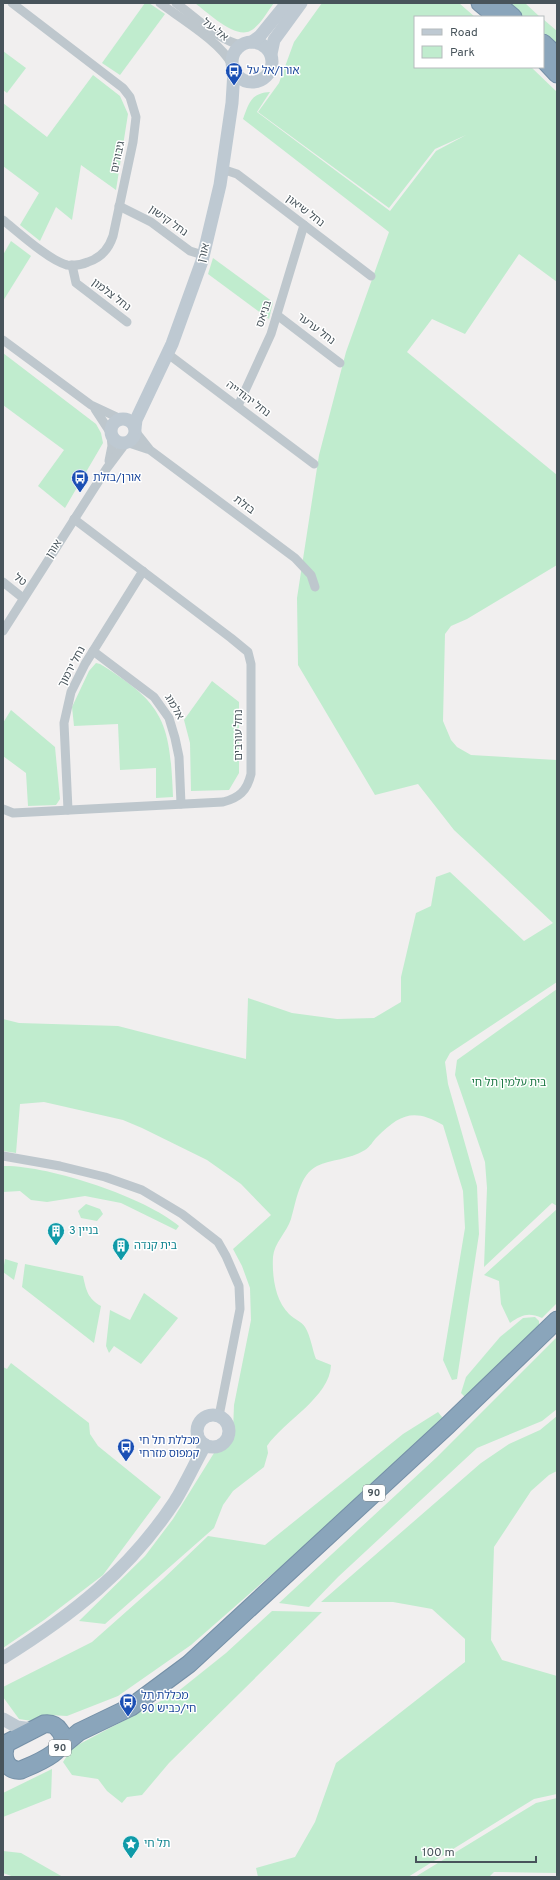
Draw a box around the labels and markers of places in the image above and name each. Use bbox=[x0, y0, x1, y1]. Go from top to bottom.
bus stop icon: אורן/אל על bbox=[224, 61, 244, 86]
place label: אורן/אל על bbox=[247, 64, 299, 78]
bus stop icon: אורן/בזלת bbox=[70, 468, 90, 493]
place label: אורן/בזלת bbox=[93, 471, 141, 485]
building icon: בניין 3 bbox=[46, 1221, 66, 1246]
place label: בניין 3 bbox=[69, 1224, 99, 1238]
building icon: בית קנדה bbox=[111, 1236, 131, 1261]
place label: בית קנדה bbox=[134, 1239, 177, 1253]
place label: מכללת תל חי קמפוס מזרחי bbox=[139, 1434, 200, 1461]
bus stop icon: מכללת תל חי קמפוס מזרחי bbox=[116, 1437, 136, 1462]
place label: מכללת תל חי/כביש 90 bbox=[141, 1689, 196, 1716]
bus stop icon: מכללת תל חי/כביש 90 bbox=[118, 1692, 138, 1717]
place icon: תל חי bbox=[121, 1834, 141, 1859]
place label: תל חי bbox=[144, 1837, 170, 1851]

